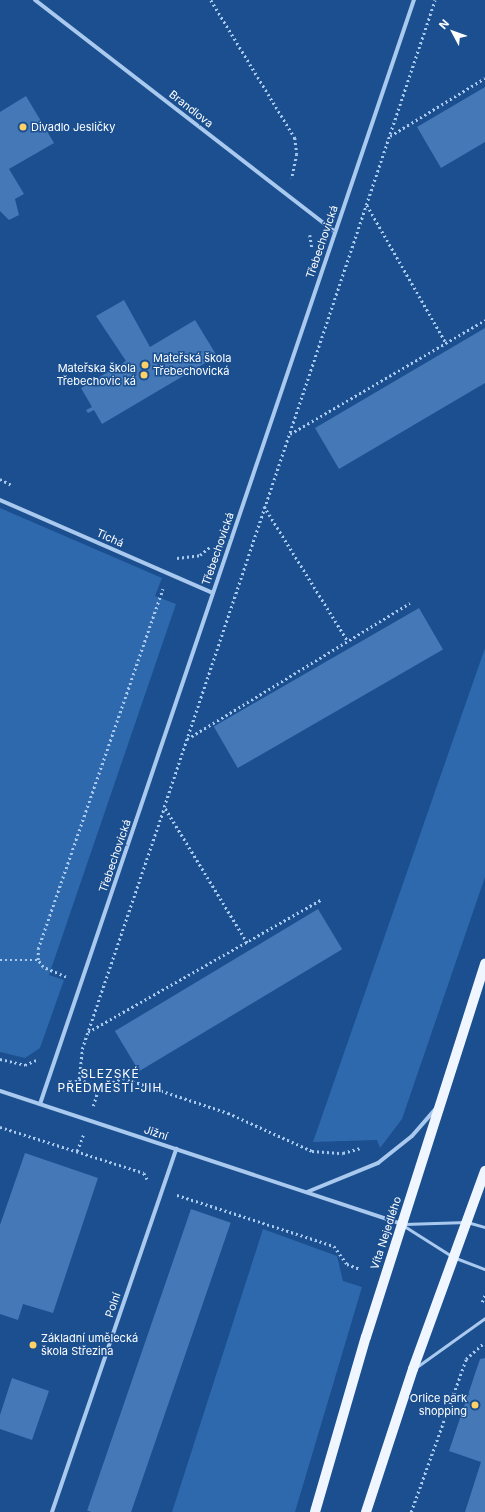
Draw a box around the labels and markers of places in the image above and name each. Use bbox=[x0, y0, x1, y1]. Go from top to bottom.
place label: Divadlo Jesličky bbox=[31, 120, 115, 134]
marker: Divadlo Jesličky bbox=[18, 122, 28, 132]
place label: Mateřská škola Třebechovická bbox=[153, 352, 231, 378]
marker: Mateřská škola Třebechovická bbox=[140, 360, 150, 370]
place label: Mateřska škola Třebechovic ká bbox=[56, 362, 136, 388]
marker: Mateřska škola Třebechovic ká bbox=[139, 370, 149, 380]
place label: Základní umělecká škola Střezina bbox=[41, 1332, 138, 1358]
marker: Základní umělecká škola Střezina bbox=[28, 1340, 38, 1350]
place label: Orlice park shopping bbox=[410, 1392, 467, 1418]
marker: Orlice park shopping bbox=[470, 1400, 480, 1410]

